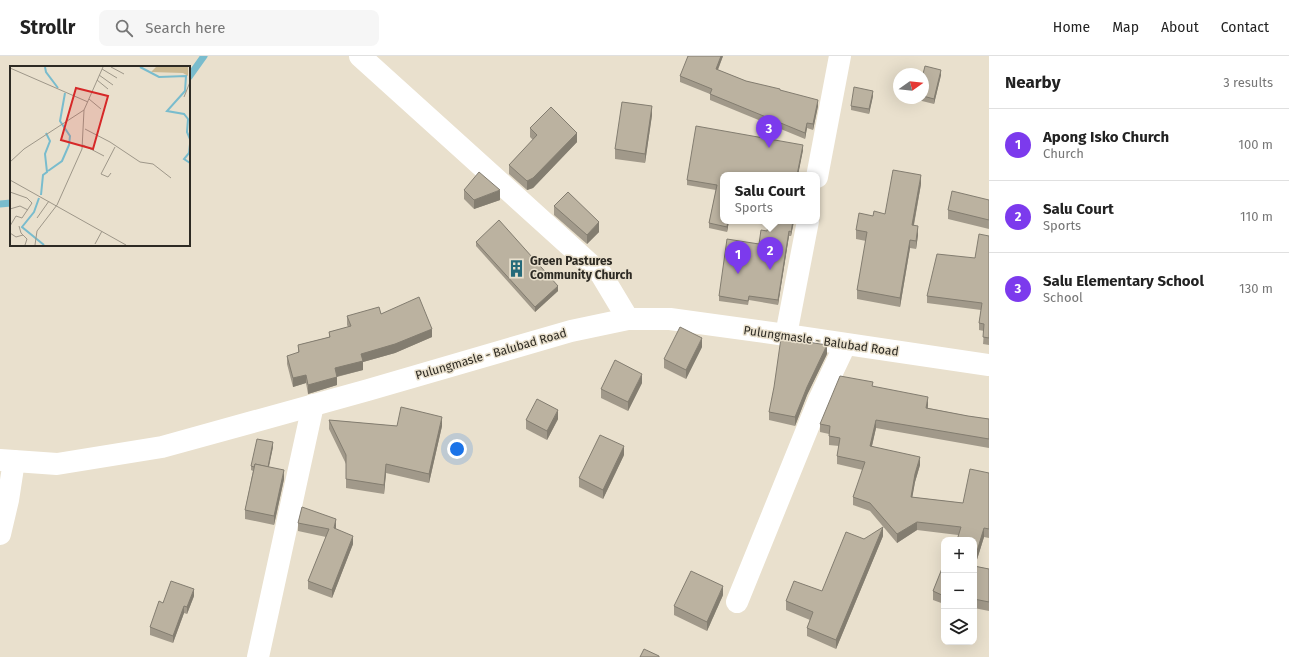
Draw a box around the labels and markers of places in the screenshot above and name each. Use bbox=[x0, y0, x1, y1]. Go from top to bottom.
pin: 3 bbox=[756, 115, 782, 148]
pin: 2 bbox=[757, 237, 783, 270]
pin: 1 bbox=[725, 241, 751, 274]
place label: Green Pastures Community Church bbox=[530, 254, 633, 282]
building icon: Green Pastures Community Church bbox=[507, 258, 527, 278]

